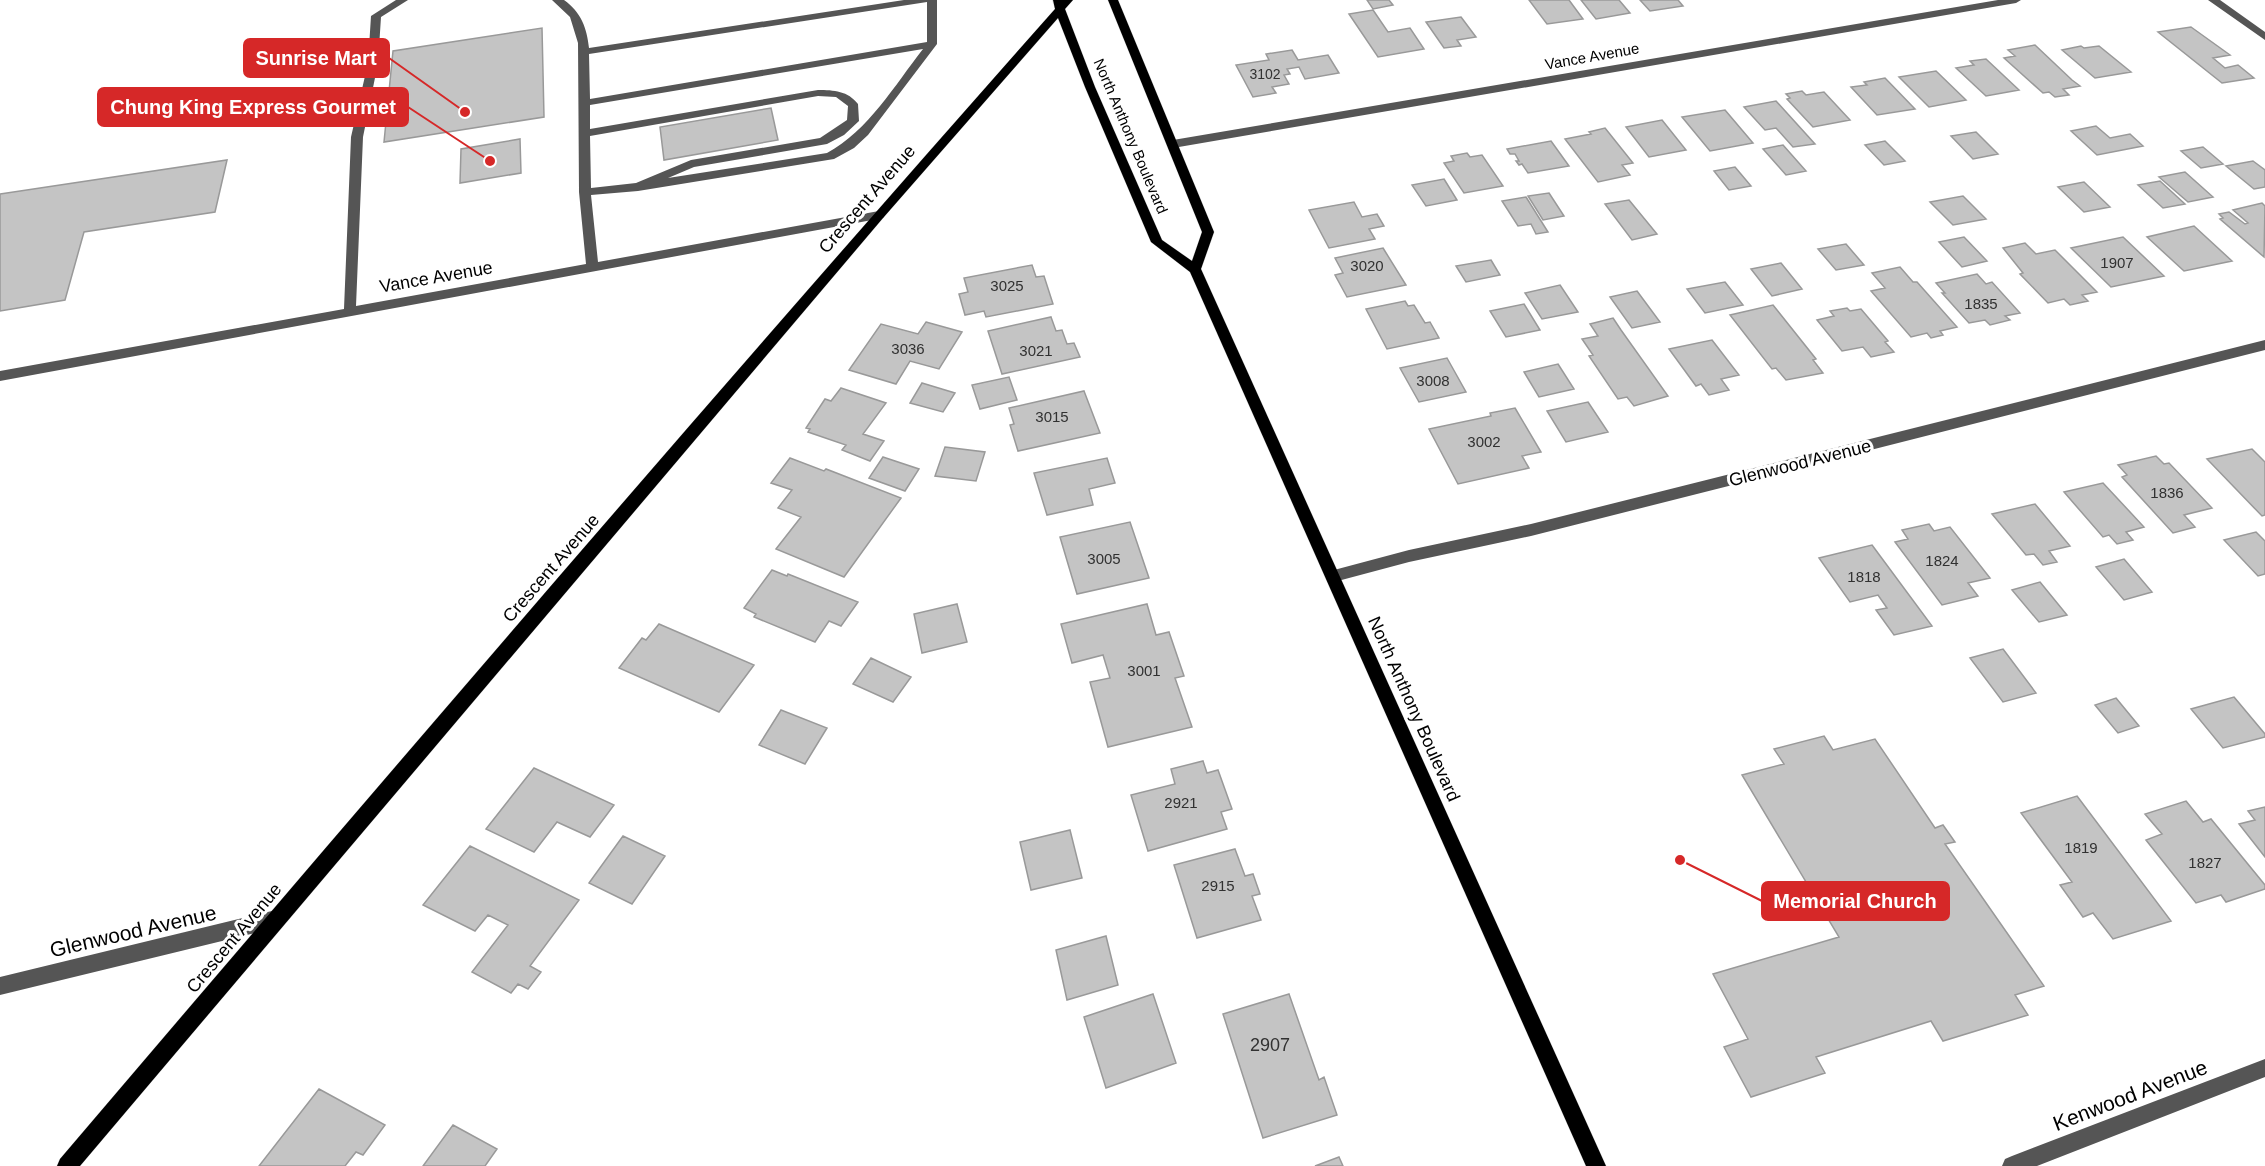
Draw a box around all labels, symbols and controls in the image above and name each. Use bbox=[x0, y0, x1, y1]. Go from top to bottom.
callout: Sunrise Mart bbox=[244, 39, 389, 77]
street label: Vance Avenue bbox=[1544, 39, 1640, 73]
text: Sunrise Mart bbox=[255, 47, 377, 69]
street label: North Anthony Boulevard bbox=[1091, 56, 1171, 216]
house number: 3102 bbox=[1249, 66, 1281, 82]
callout: Chung King Express Gourmet bbox=[98, 88, 408, 126]
text: Chung King Express Gourmet bbox=[110, 96, 396, 118]
street label: Crescent Avenue bbox=[815, 141, 919, 257]
house number: 1907 bbox=[2100, 254, 2134, 271]
street label: Vance Avenue bbox=[378, 257, 494, 297]
house number: 3020 bbox=[1350, 257, 1384, 274]
house number: 3025 bbox=[990, 277, 1024, 294]
house number: 1835 bbox=[1964, 295, 1998, 312]
house number: 3036 bbox=[891, 340, 925, 357]
house number: 3021 bbox=[1019, 342, 1053, 359]
house number: 3008 bbox=[1416, 372, 1450, 389]
house number: 3015 bbox=[1035, 408, 1069, 425]
house number: 3002 bbox=[1467, 433, 1501, 450]
street label: Glenwood Avenue bbox=[1727, 436, 1873, 490]
house number: 1836 bbox=[2150, 484, 2184, 501]
street label: Crescent Avenue bbox=[499, 510, 603, 626]
house number: 3005 bbox=[1087, 550, 1121, 567]
house number: 1824 bbox=[1925, 552, 1959, 569]
house number: 1818 bbox=[1847, 568, 1881, 585]
street label: North Anthony Boulevard bbox=[1364, 614, 1464, 804]
house number: 3001 bbox=[1127, 662, 1161, 679]
house number: 2921 bbox=[1164, 794, 1198, 811]
house number: 1819 bbox=[2064, 839, 2098, 856]
house number: 1827 bbox=[2188, 854, 2222, 871]
house number: 2915 bbox=[1201, 877, 1235, 894]
street label: Crescent Avenue bbox=[182, 879, 286, 997]
callout: Memorial Church bbox=[1762, 882, 1949, 920]
text: Memorial Church bbox=[1773, 890, 1937, 912]
street label: Glenwood Avenue bbox=[48, 901, 218, 961]
house number: 2907 bbox=[1250, 1035, 1290, 1055]
street label: Kenwood Avenue bbox=[2050, 1055, 2210, 1135]

